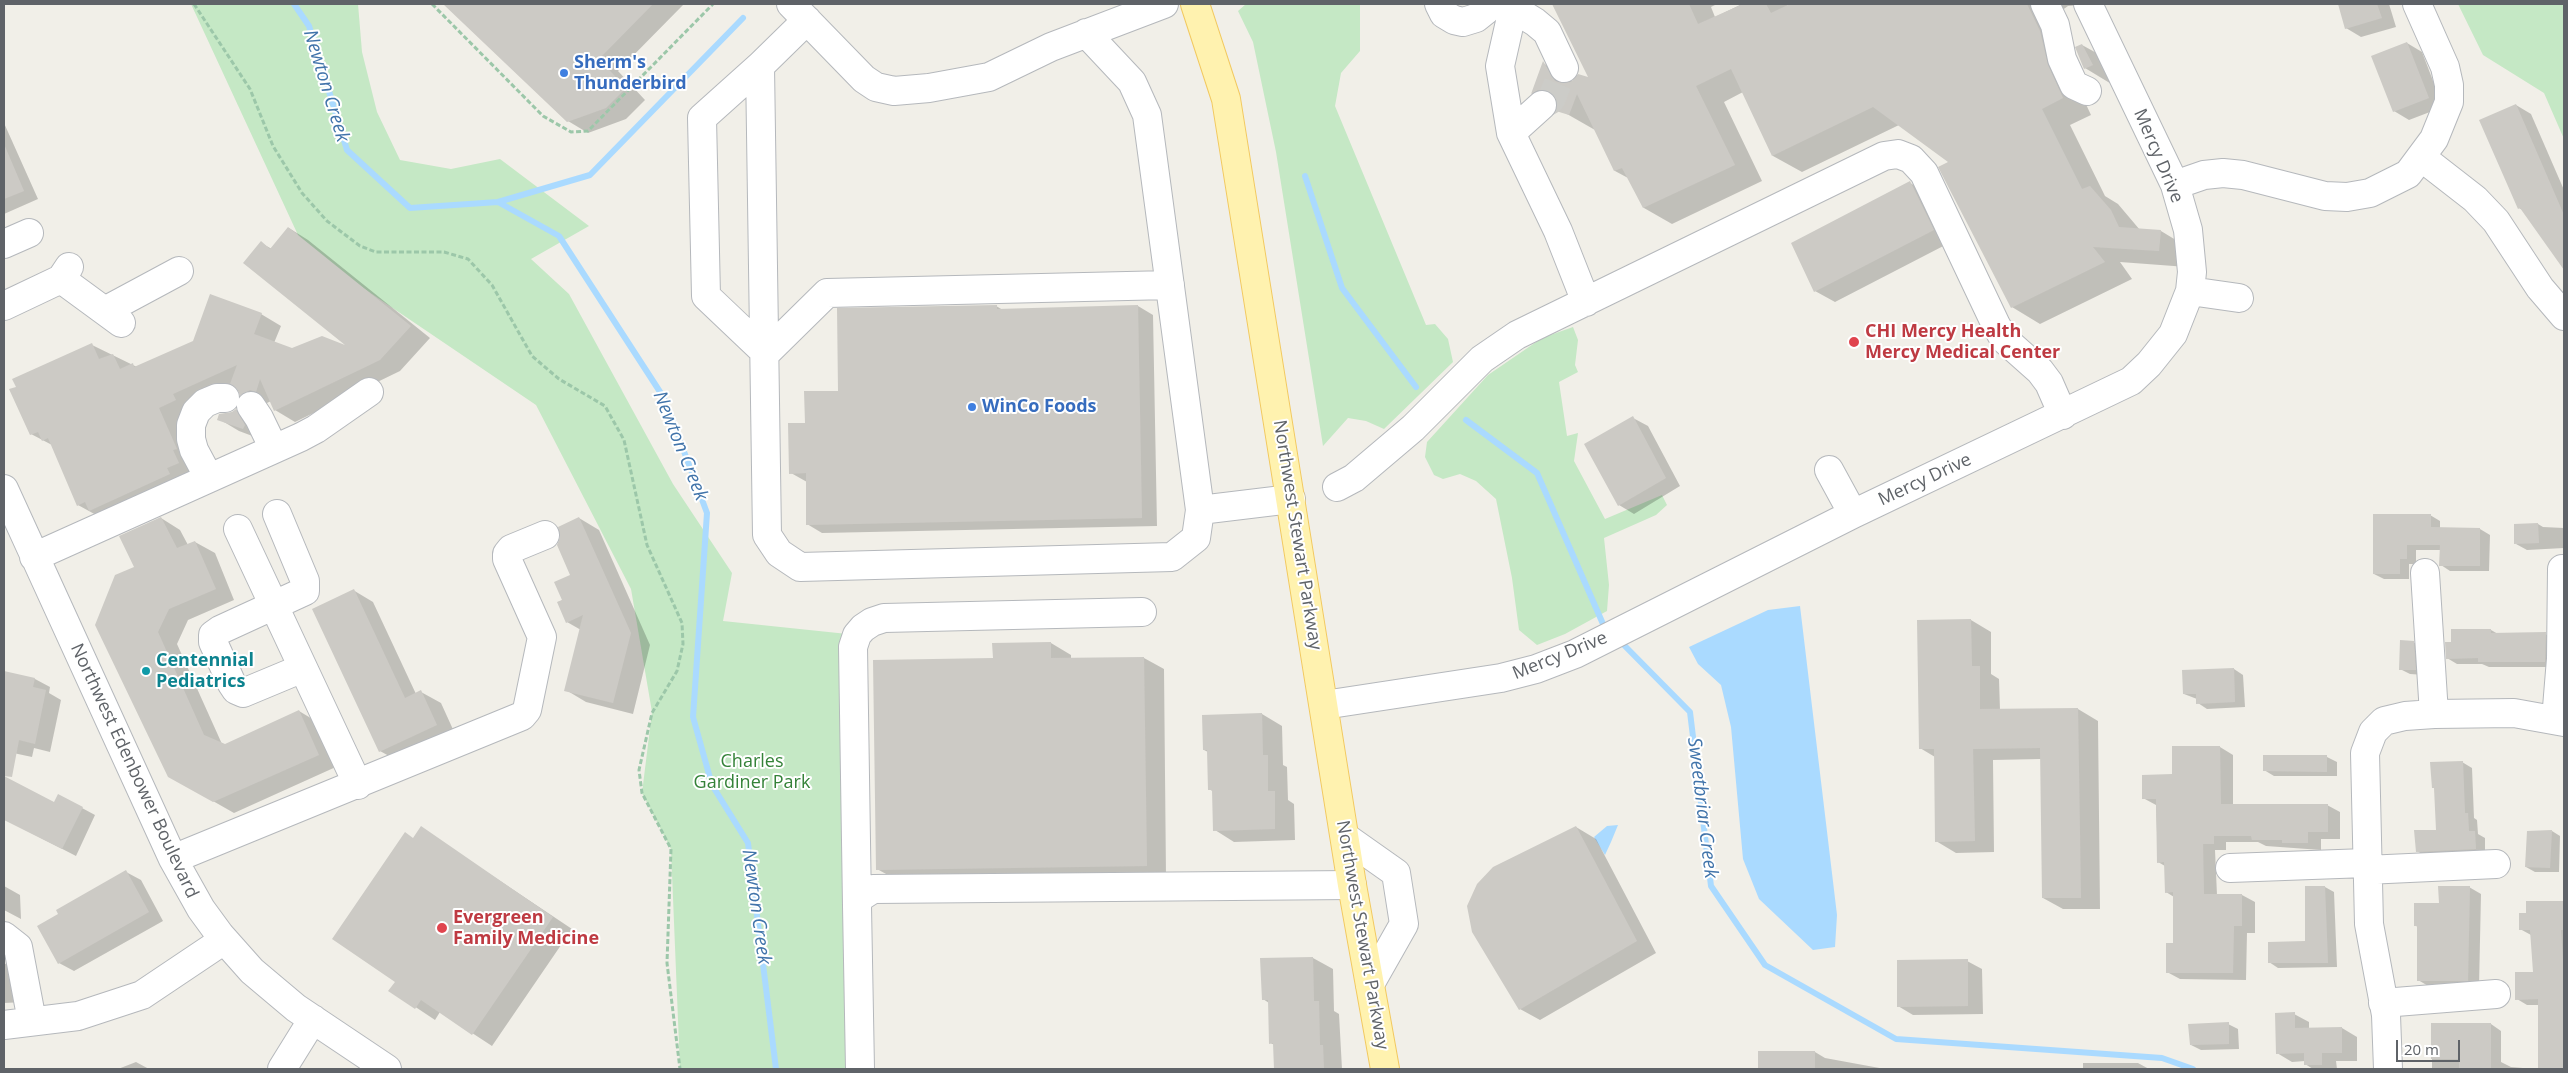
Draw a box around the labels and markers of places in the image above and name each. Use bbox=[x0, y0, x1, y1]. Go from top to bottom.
place label: Sherm's Thunderbird bbox=[574, 52, 687, 94]
marker: Sherm's Thunderbird bbox=[558, 67, 570, 79]
place label: CHI Mercy Health Mercy Medical Center bbox=[1865, 321, 2060, 364]
marker: CHI Mercy Health Mercy Medical Center bbox=[1847, 335, 1861, 349]
place label: WinCo Foods bbox=[982, 396, 1097, 418]
marker: WinCo Foods bbox=[966, 401, 978, 413]
place label: Centennial Pediatrics bbox=[156, 650, 254, 692]
marker: Centennial Pediatrics bbox=[140, 665, 152, 677]
place label: Evergreen Family Medicine bbox=[453, 907, 599, 950]
marker: Evergreen Family Medicine bbox=[435, 921, 449, 935]

